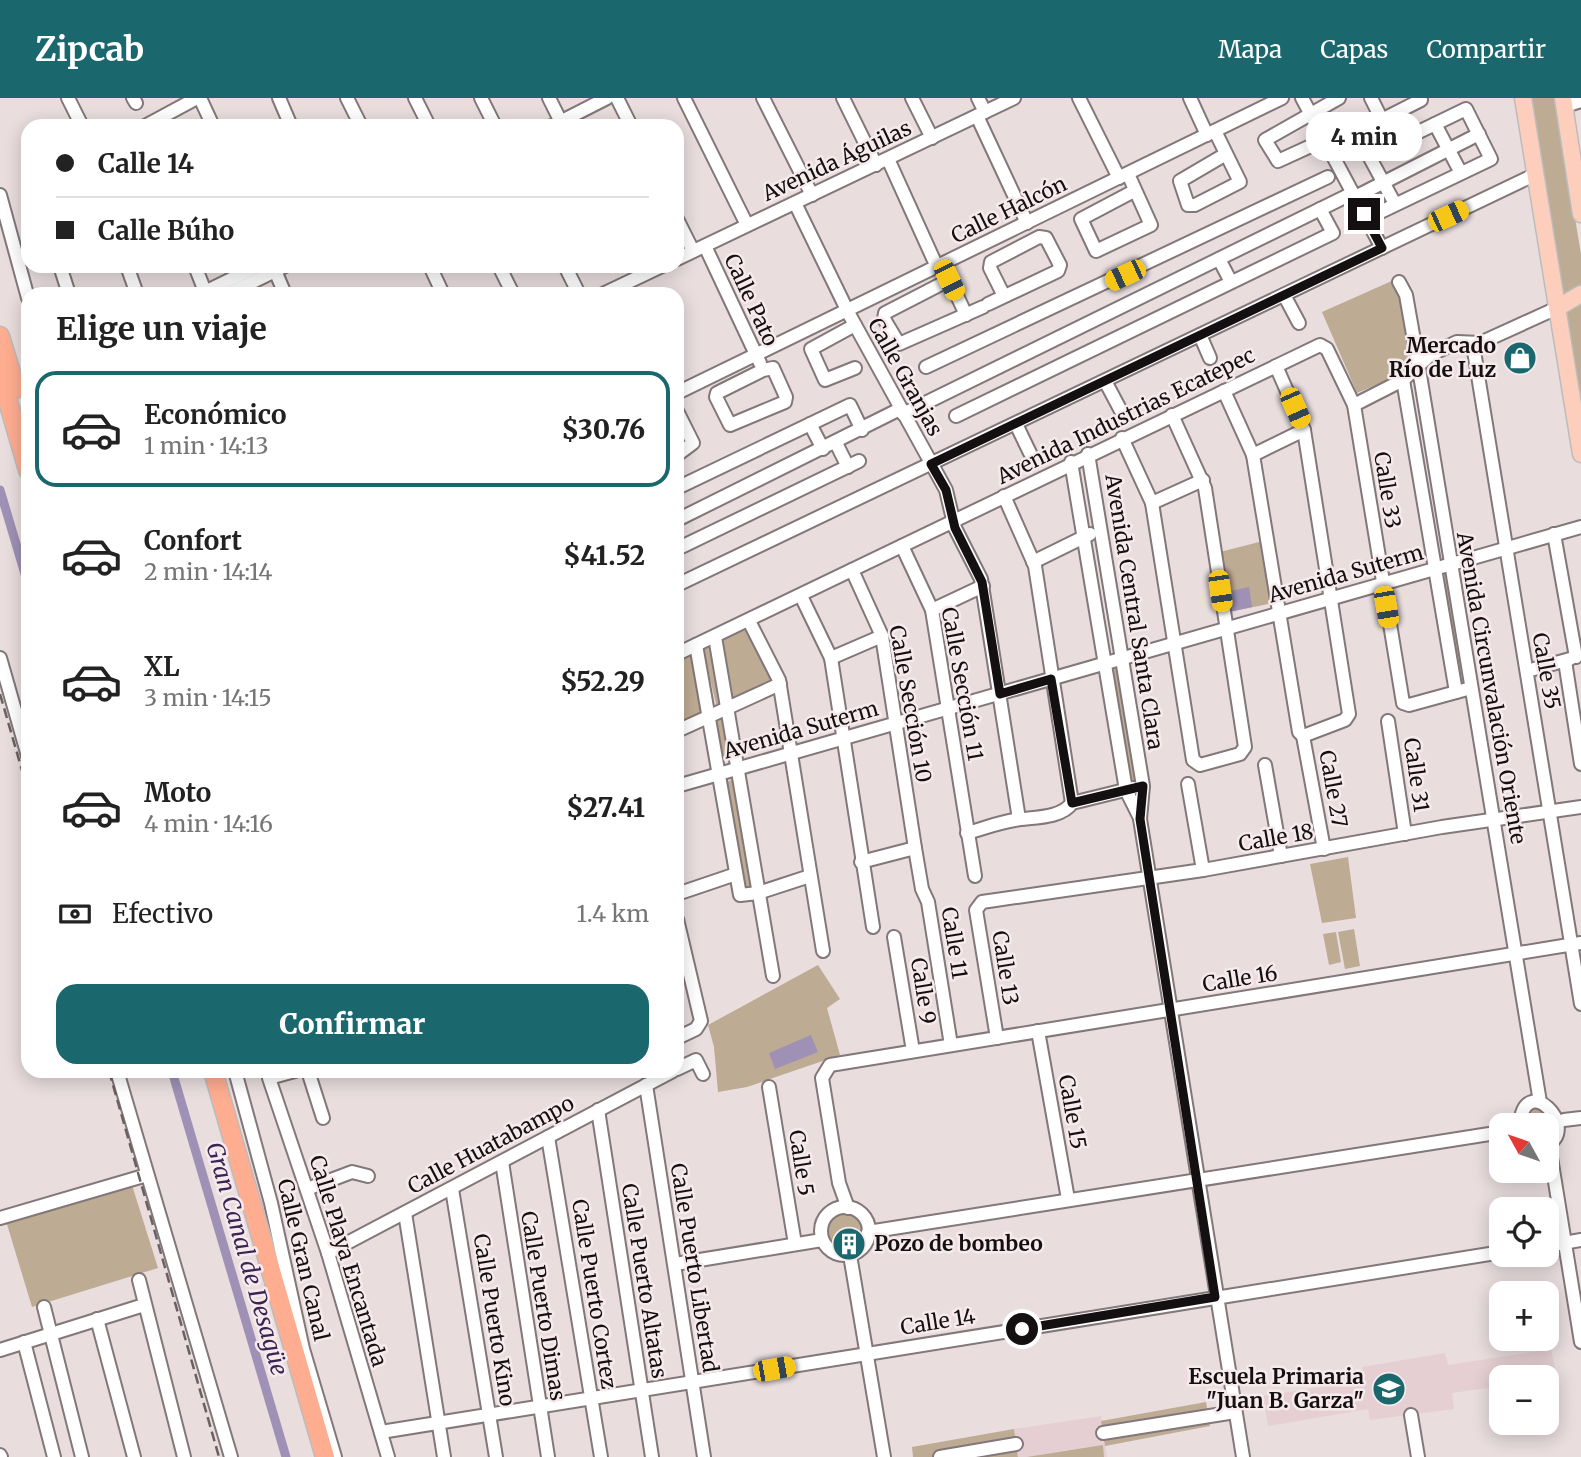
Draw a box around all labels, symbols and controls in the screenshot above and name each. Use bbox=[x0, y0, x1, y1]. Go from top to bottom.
text: Zipcab bbox=[35, 29, 144, 70]
text: Mapa bbox=[1218, 34, 1282, 65]
text: Capas bbox=[1320, 34, 1388, 65]
text: Compartir bbox=[1426, 34, 1546, 65]
street label: Avenida Águilas bbox=[757, 113, 916, 207]
callout: 4 min bbox=[1306, 113, 1422, 162]
text: 4 min bbox=[1330, 122, 1398, 151]
text: Calle 14 bbox=[98, 147, 194, 180]
street label: Calle Halcón bbox=[947, 170, 1071, 249]
route end bbox=[1348, 198, 1380, 230]
car bbox=[1425, 198, 1472, 234]
text: Calle Búho bbox=[98, 214, 234, 247]
street label: Calle Pato bbox=[718, 249, 785, 350]
car bbox=[931, 257, 968, 303]
car bbox=[1102, 257, 1149, 293]
text: Elige un viaje bbox=[56, 309, 267, 349]
street label: Calle Granjas bbox=[862, 313, 949, 441]
place label: Mercado Río de Luz bbox=[1389, 332, 1496, 383]
shop icon: Mercado Río de Luz bbox=[1501, 339, 1539, 377]
street label: Avenida Industrias Ecatepec bbox=[991, 341, 1259, 490]
car bbox=[1277, 385, 1314, 431]
icon: car bbox=[60, 398, 123, 461]
text: Económico bbox=[144, 398, 287, 431]
text: $30.76 bbox=[562, 413, 645, 446]
text: 1 min · 14:13 bbox=[144, 431, 269, 460]
street label: Calle 33 bbox=[1368, 450, 1407, 530]
street label: Avenida Central Santa Clara bbox=[1099, 471, 1170, 752]
icon: car bbox=[60, 524, 123, 587]
text: Confort bbox=[144, 524, 242, 557]
street label: Avenida Circunvalación Oriente bbox=[1451, 529, 1532, 846]
street label: Avenida Suterm bbox=[1264, 538, 1427, 609]
text: $41.52 bbox=[563, 539, 645, 572]
text: 2 min · 14:14 bbox=[144, 557, 272, 586]
car bbox=[1207, 569, 1234, 613]
car bbox=[1373, 584, 1400, 630]
street label: Calle Sección 11 bbox=[936, 605, 989, 763]
street label: Calle Sección 10 bbox=[883, 623, 938, 785]
street label: Calle 35 bbox=[1526, 630, 1567, 711]
icon: car bbox=[60, 650, 123, 713]
text: XL bbox=[144, 650, 180, 683]
text: $52.29 bbox=[560, 665, 645, 698]
text: 3 min · 14:15 bbox=[144, 683, 272, 712]
street label: Avenida Suterm bbox=[719, 694, 882, 765]
street label: Calle 31 bbox=[1398, 736, 1435, 814]
street label: Calle 27 bbox=[1313, 748, 1354, 830]
icon: car bbox=[60, 776, 123, 839]
text: Moto bbox=[144, 776, 211, 809]
text: $27.41 bbox=[566, 791, 645, 824]
text: 4 min · 14:16 bbox=[144, 809, 273, 838]
street label: Calle 18 bbox=[1236, 818, 1315, 857]
icon: cash bbox=[56, 895, 94, 933]
text: Efectivo bbox=[112, 897, 213, 930]
text: 1.4 km bbox=[576, 899, 649, 928]
street label: Calle 11 bbox=[935, 905, 974, 981]
street label: Calle 13 bbox=[986, 929, 1025, 1007]
street label: Calle 9 bbox=[905, 956, 942, 1026]
street label: Calle 16 bbox=[1200, 959, 1279, 998]
button: Confirmar bbox=[56, 984, 649, 1064]
street label: Calle 15 bbox=[1053, 1072, 1092, 1151]
street label: Calle Huatabampo bbox=[403, 1089, 579, 1200]
north arrow bbox=[1489, 1113, 1559, 1183]
map controls bbox=[1489, 1113, 1559, 1435]
street label: Calle 5 bbox=[783, 1128, 820, 1198]
water label: Gran Canal de Desagüe bbox=[200, 1139, 295, 1379]
street label: Calle Playa Encantada bbox=[303, 1152, 393, 1370]
street label: Calle Puerto Libertad bbox=[665, 1161, 724, 1375]
street label: Calle Gran Canal bbox=[272, 1176, 335, 1344]
street label: Calle Puerto Altatas bbox=[616, 1181, 673, 1380]
street label: Calle Puerto Cortez bbox=[566, 1197, 623, 1391]
button: locate bbox=[1489, 1197, 1559, 1267]
street label: Calle Puerto Dimas bbox=[515, 1209, 572, 1403]
building icon: Pozo de bombeo bbox=[830, 1225, 868, 1263]
place label: Pozo de bombeo bbox=[874, 1230, 1043, 1257]
street label: Calle Puerto Kino bbox=[468, 1232, 521, 1408]
button: + bbox=[1489, 1281, 1559, 1351]
street label: Calle 14 bbox=[899, 1302, 977, 1341]
route start bbox=[1006, 1313, 1038, 1345]
car bbox=[752, 1355, 797, 1383]
place label: Escuela Primaria "Juan B. Garza" bbox=[1188, 1363, 1364, 1414]
button: − bbox=[1489, 1365, 1559, 1435]
school or university icon: Escuela Primaria "Juan B. Garza" bbox=[1370, 1370, 1408, 1408]

